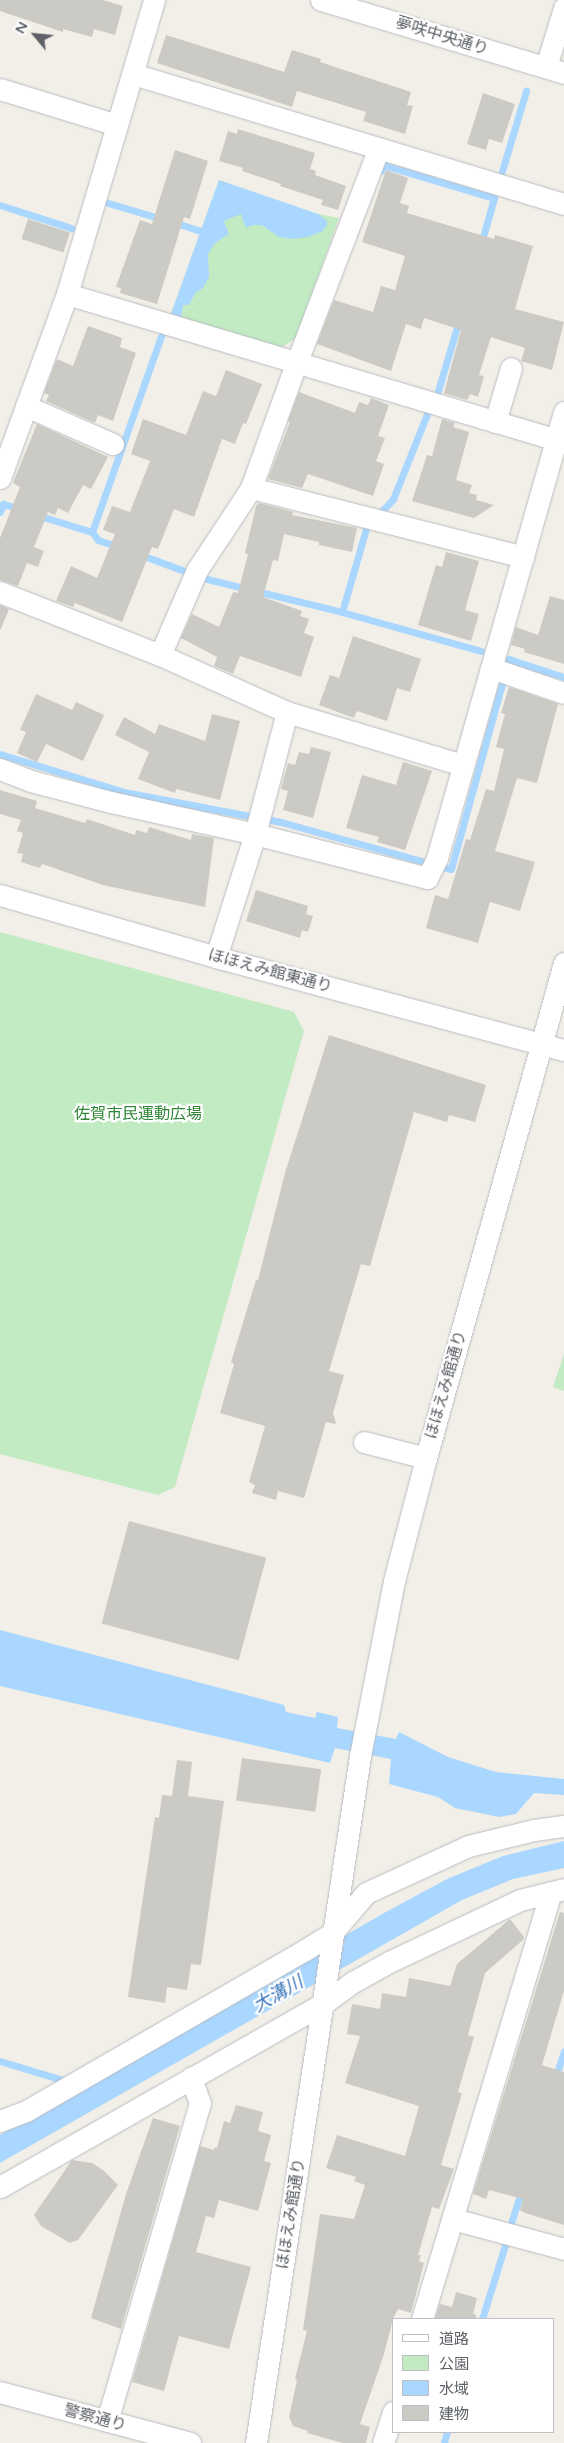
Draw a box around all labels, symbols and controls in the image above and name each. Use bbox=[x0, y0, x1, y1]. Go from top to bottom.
north arrow bbox=[10, 10, 60, 60]
street label: 夢咲中央通り bbox=[393, 13, 491, 59]
text: N bbox=[11, 19, 31, 37]
street label: ほほえみ館東通り bbox=[206, 945, 334, 997]
park label: 佐賀市民運動広場 bbox=[74, 1104, 202, 1124]
street label: ほほえみ館通り bbox=[421, 1329, 471, 1441]
water label: 大溝川 bbox=[249, 1971, 307, 2017]
street label: ほほえみ館通り bbox=[273, 2157, 309, 2271]
legend bbox=[392, 2318, 554, 2433]
text: 道路 bbox=[439, 2330, 469, 2348]
text: 公園 bbox=[439, 2355, 469, 2373]
text: 水域 bbox=[439, 2380, 469, 2398]
street label: 警察通り bbox=[62, 2400, 128, 2436]
text: 建物 bbox=[439, 2405, 469, 2423]

